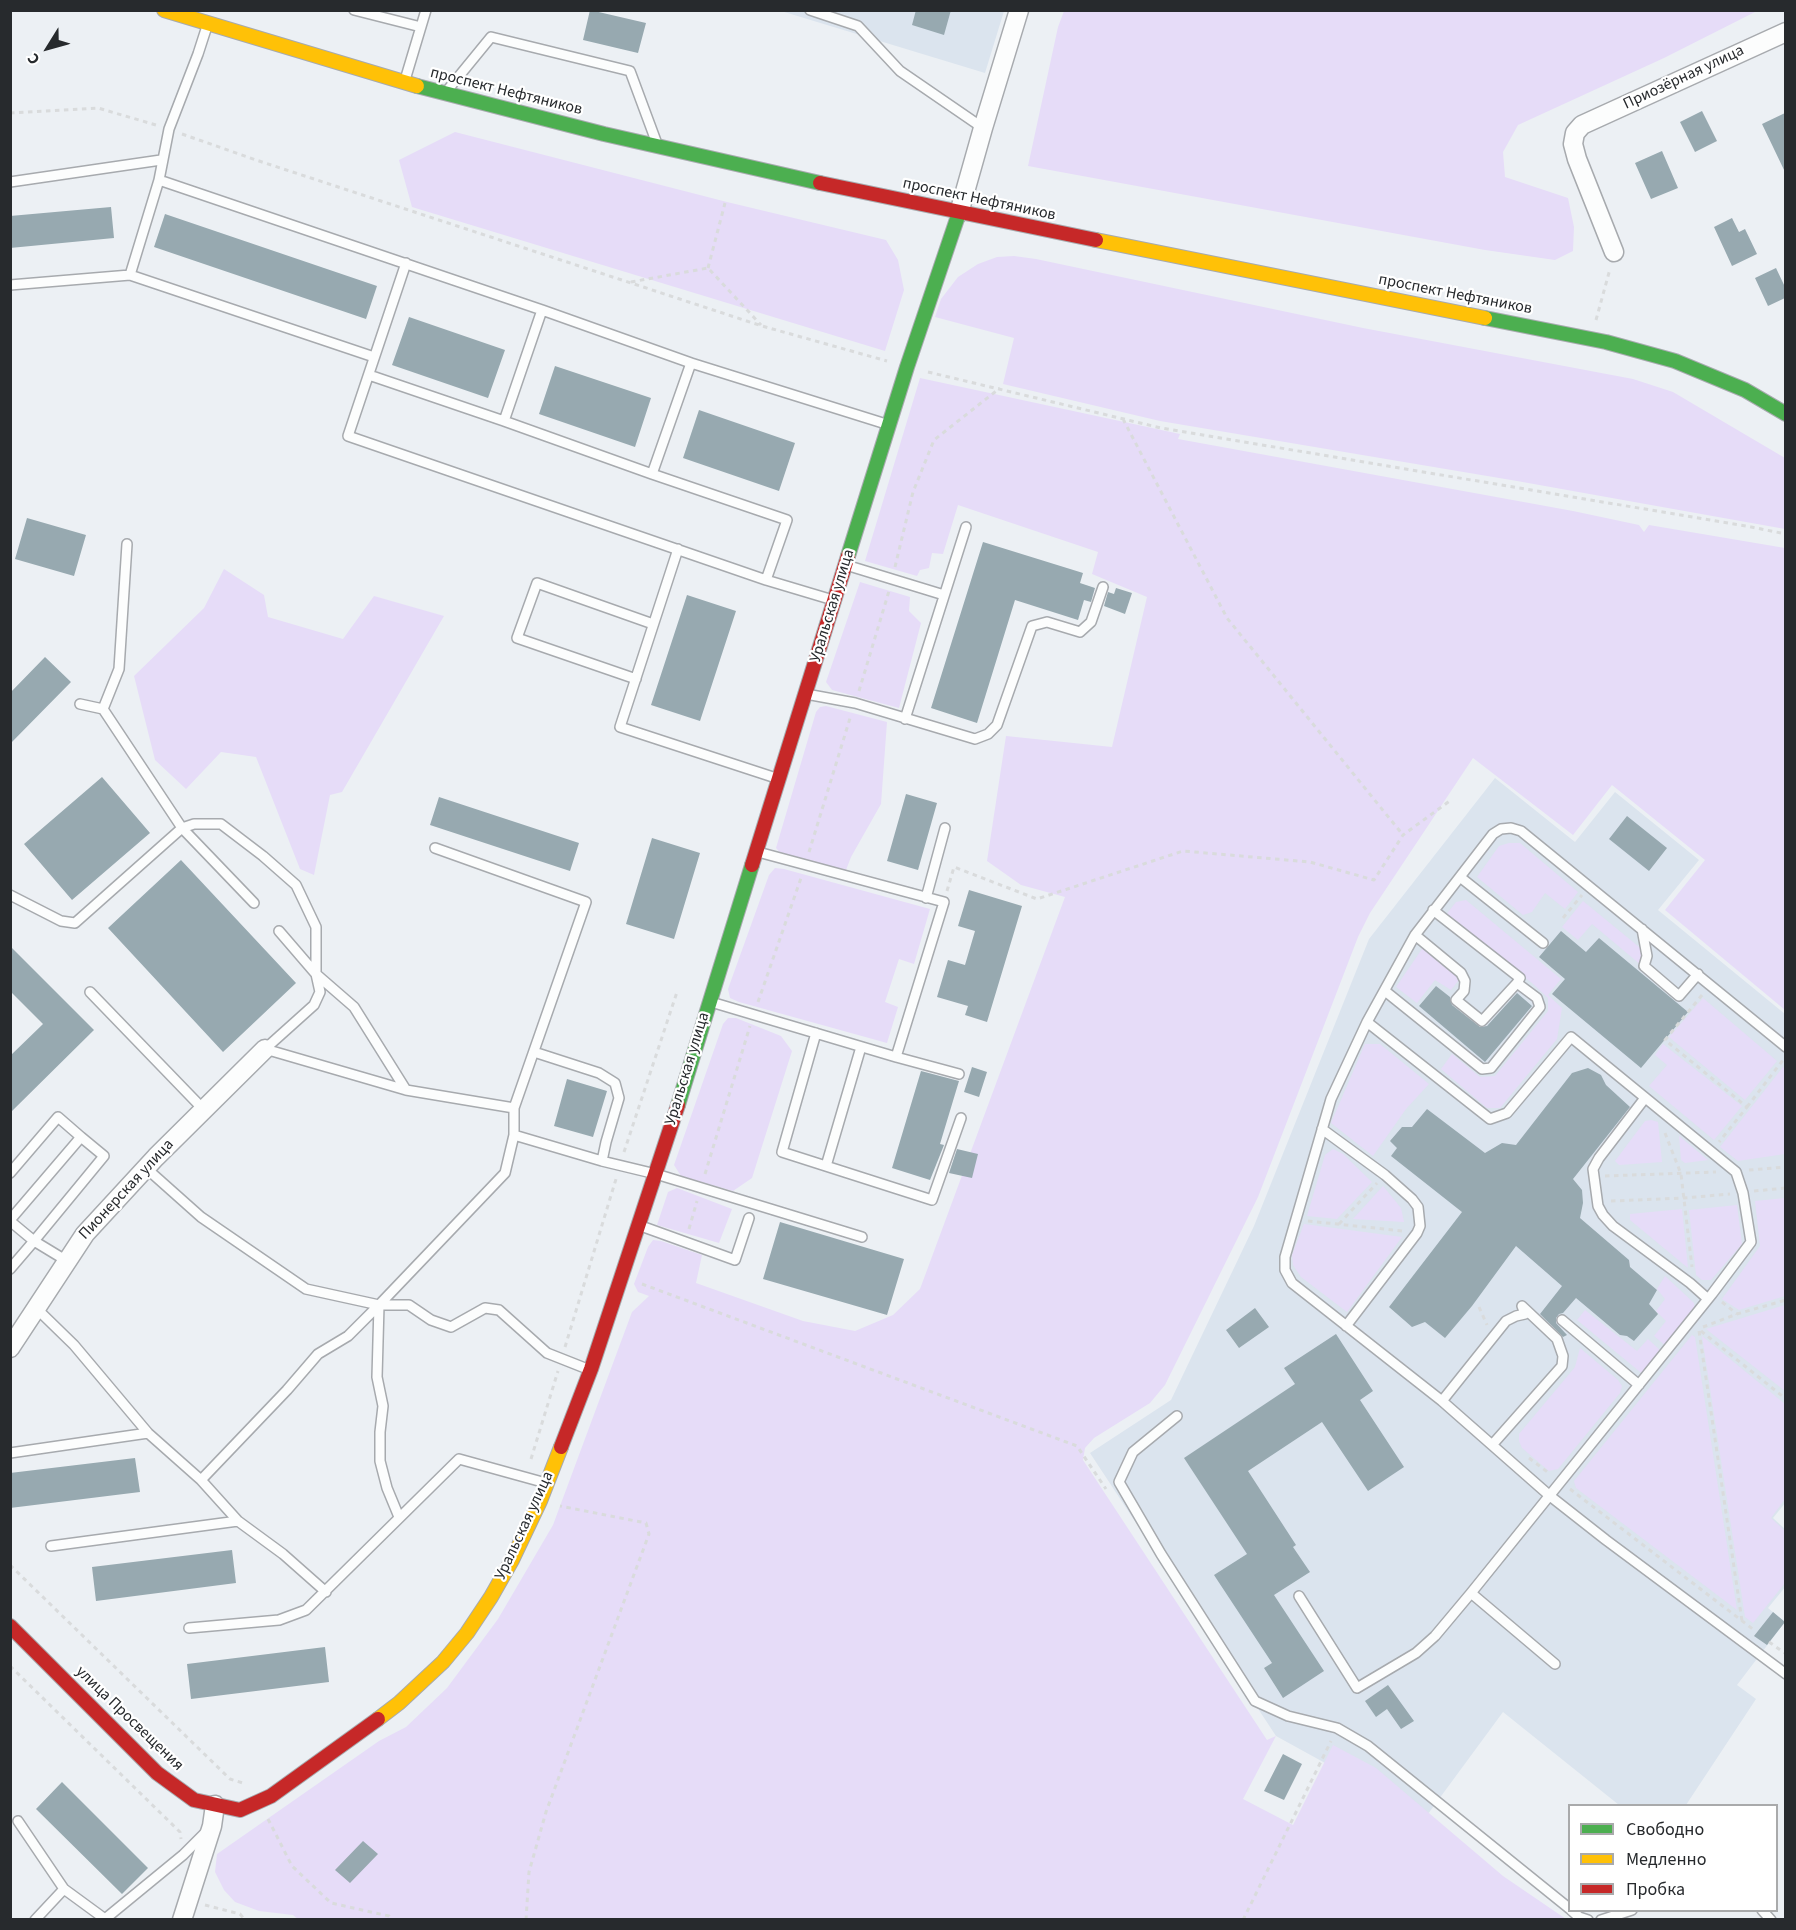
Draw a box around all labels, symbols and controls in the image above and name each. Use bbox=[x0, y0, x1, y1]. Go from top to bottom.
north arrow bbox=[18, 18, 78, 78]
street label: Приозёрная улица bbox=[1620, 42, 1748, 114]
text: С bbox=[22, 48, 45, 69]
street label: проспект Нефтяников bbox=[428, 64, 584, 120]
street label: проспект Нефтяников bbox=[901, 174, 1057, 226]
street label: проспект Нефтяников bbox=[1377, 271, 1533, 319]
street label: Уральская улица bbox=[807, 547, 859, 665]
street label: Уральская улица bbox=[662, 1010, 714, 1128]
street label: Пионерская улица bbox=[76, 1136, 178, 1244]
street label: Уральская улица bbox=[492, 1469, 558, 1583]
street label: улица Просвещения bbox=[71, 1663, 187, 1775]
legend bbox=[1568, 1804, 1778, 1912]
text: Свободно bbox=[1626, 1817, 1704, 1842]
text: Медленно bbox=[1626, 1847, 1706, 1872]
text: Пробка bbox=[1626, 1877, 1685, 1902]

